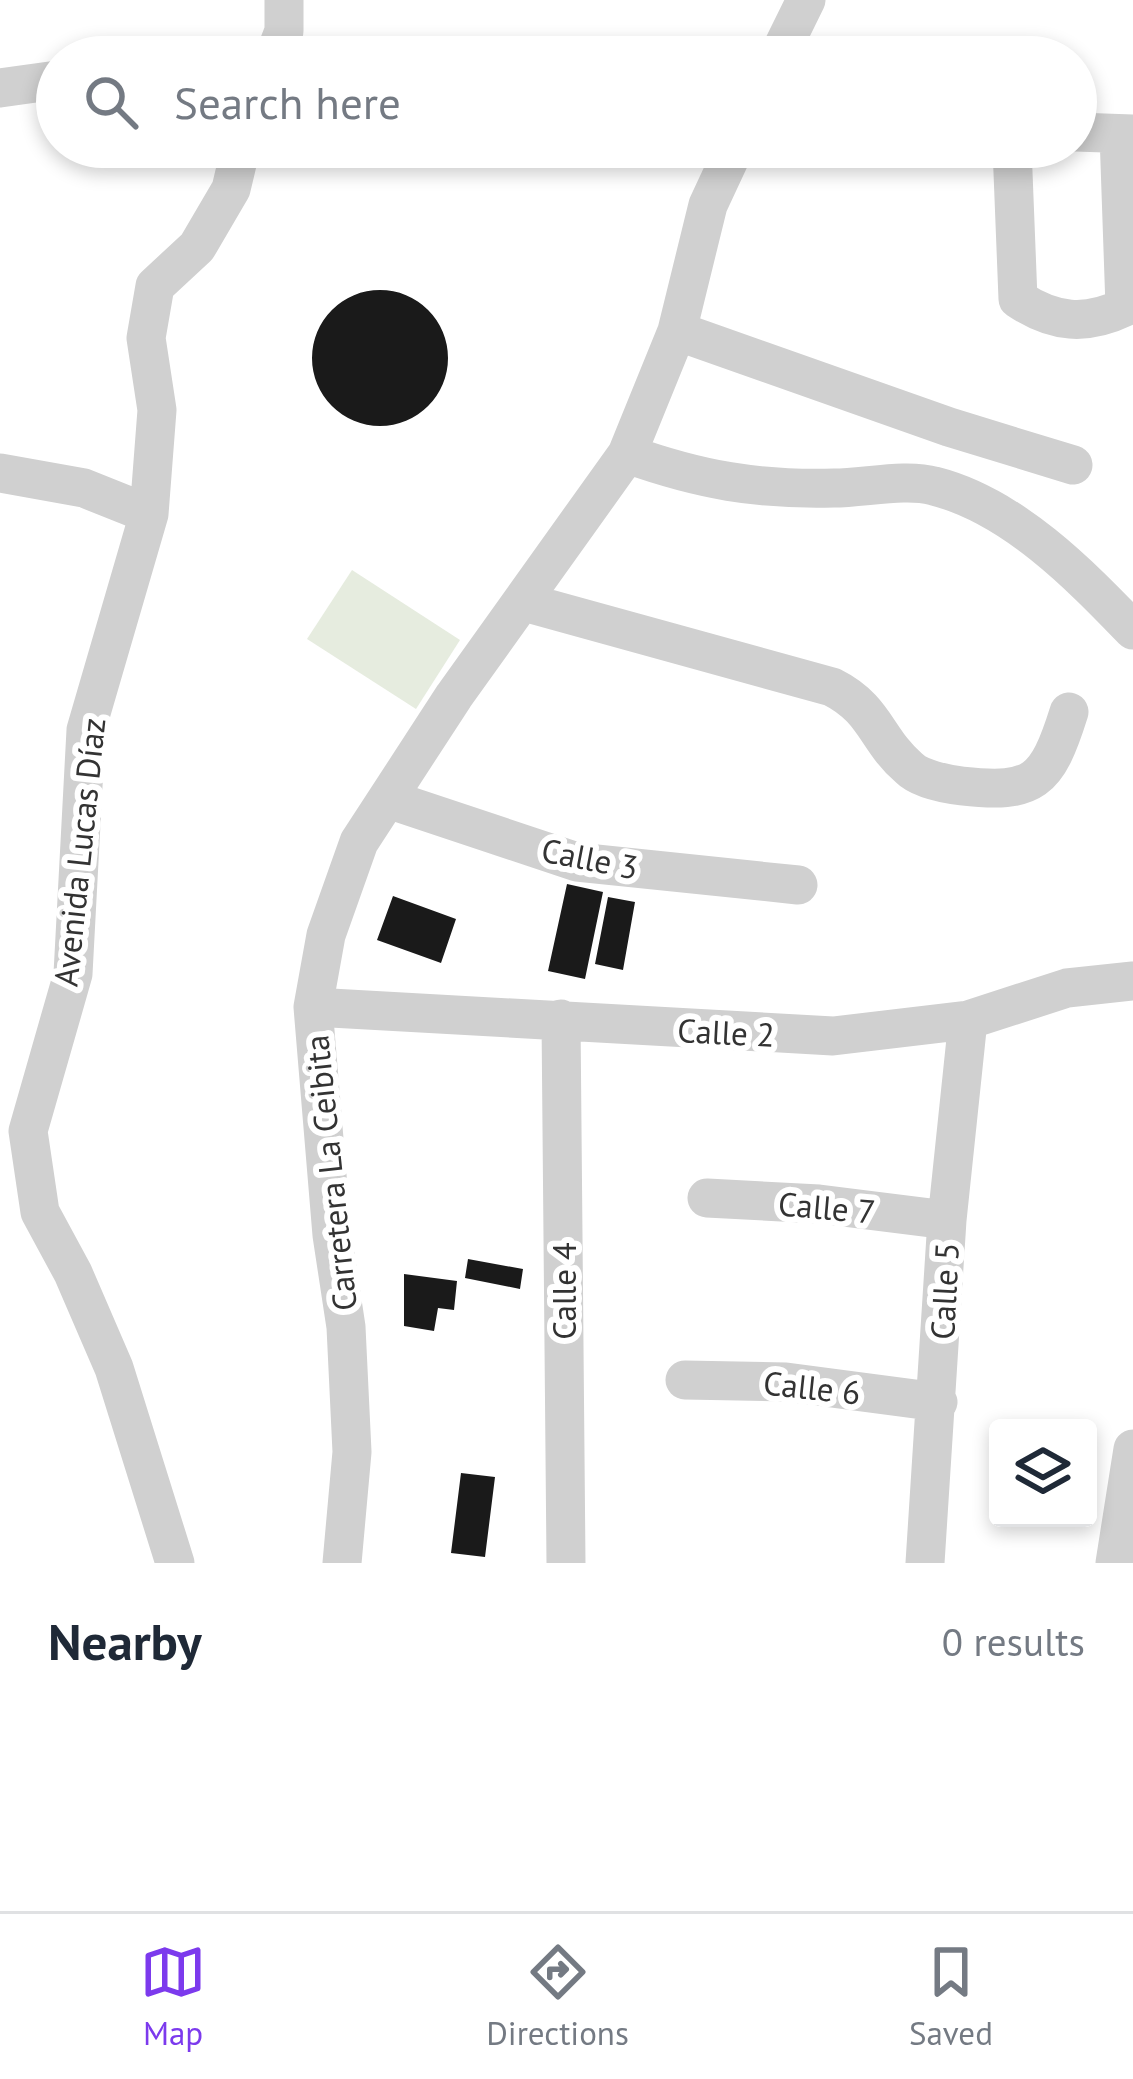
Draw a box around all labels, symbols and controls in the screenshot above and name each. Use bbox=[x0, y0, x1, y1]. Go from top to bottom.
search box bbox=[36, 36, 1097, 168]
icon: search bbox=[78, 69, 144, 135]
text: Search here bbox=[174, 73, 401, 131]
street label: Avenida Lucas Díaz bbox=[44, 715, 114, 989]
street label: Calle 3 bbox=[538, 828, 642, 888]
street label: Calle 2 bbox=[676, 1008, 776, 1056]
street label: Carretera La Ceibita bbox=[294, 1033, 366, 1313]
street label: Calle 7 bbox=[777, 1181, 877, 1233]
street label: Calle 5 bbox=[920, 1241, 968, 1341]
street label: Calle 4 bbox=[542, 1242, 585, 1340]
street label: Calle 6 bbox=[761, 1361, 863, 1413]
map controls bbox=[989, 1419, 1097, 1527]
button: layers bbox=[989, 1419, 1097, 1527]
text: Nearby bbox=[48, 1608, 202, 1674]
text: 0 results bbox=[942, 1616, 1085, 1667]
tab: Map bbox=[140, 1939, 206, 2054]
tab: Directions bbox=[486, 1939, 629, 2054]
tab: Saved bbox=[909, 1939, 993, 2054]

